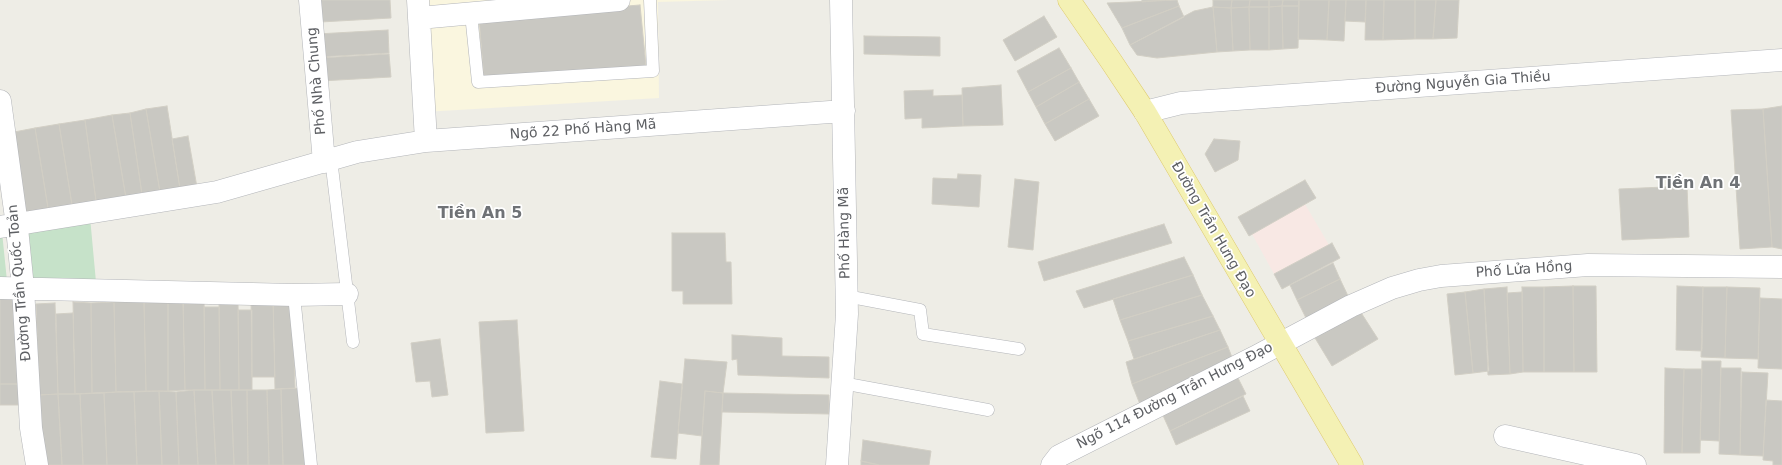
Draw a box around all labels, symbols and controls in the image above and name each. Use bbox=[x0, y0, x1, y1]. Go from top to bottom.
street label: Phố Nhà Chung bbox=[304, 26, 330, 136]
street label: Đường Nguyễn Gia Thiều bbox=[1375, 68, 1551, 98]
street label: Ngõ 22 Phố Hàng Mã bbox=[509, 116, 657, 144]
street label: Đường Trần Hưng Đạo bbox=[1167, 159, 1259, 301]
district label: Tiền An 4 bbox=[1656, 174, 1740, 194]
street label: Phố Hàng Mã bbox=[836, 187, 854, 279]
street label: Đường Trần Quốc Toản bbox=[5, 204, 35, 362]
district label: Tiền An 5 bbox=[438, 204, 522, 224]
street label: Phố Lửa Hồng bbox=[1475, 258, 1573, 282]
street label: Ngõ 114 Đường Trần Hưng Đạo bbox=[1074, 339, 1276, 453]

